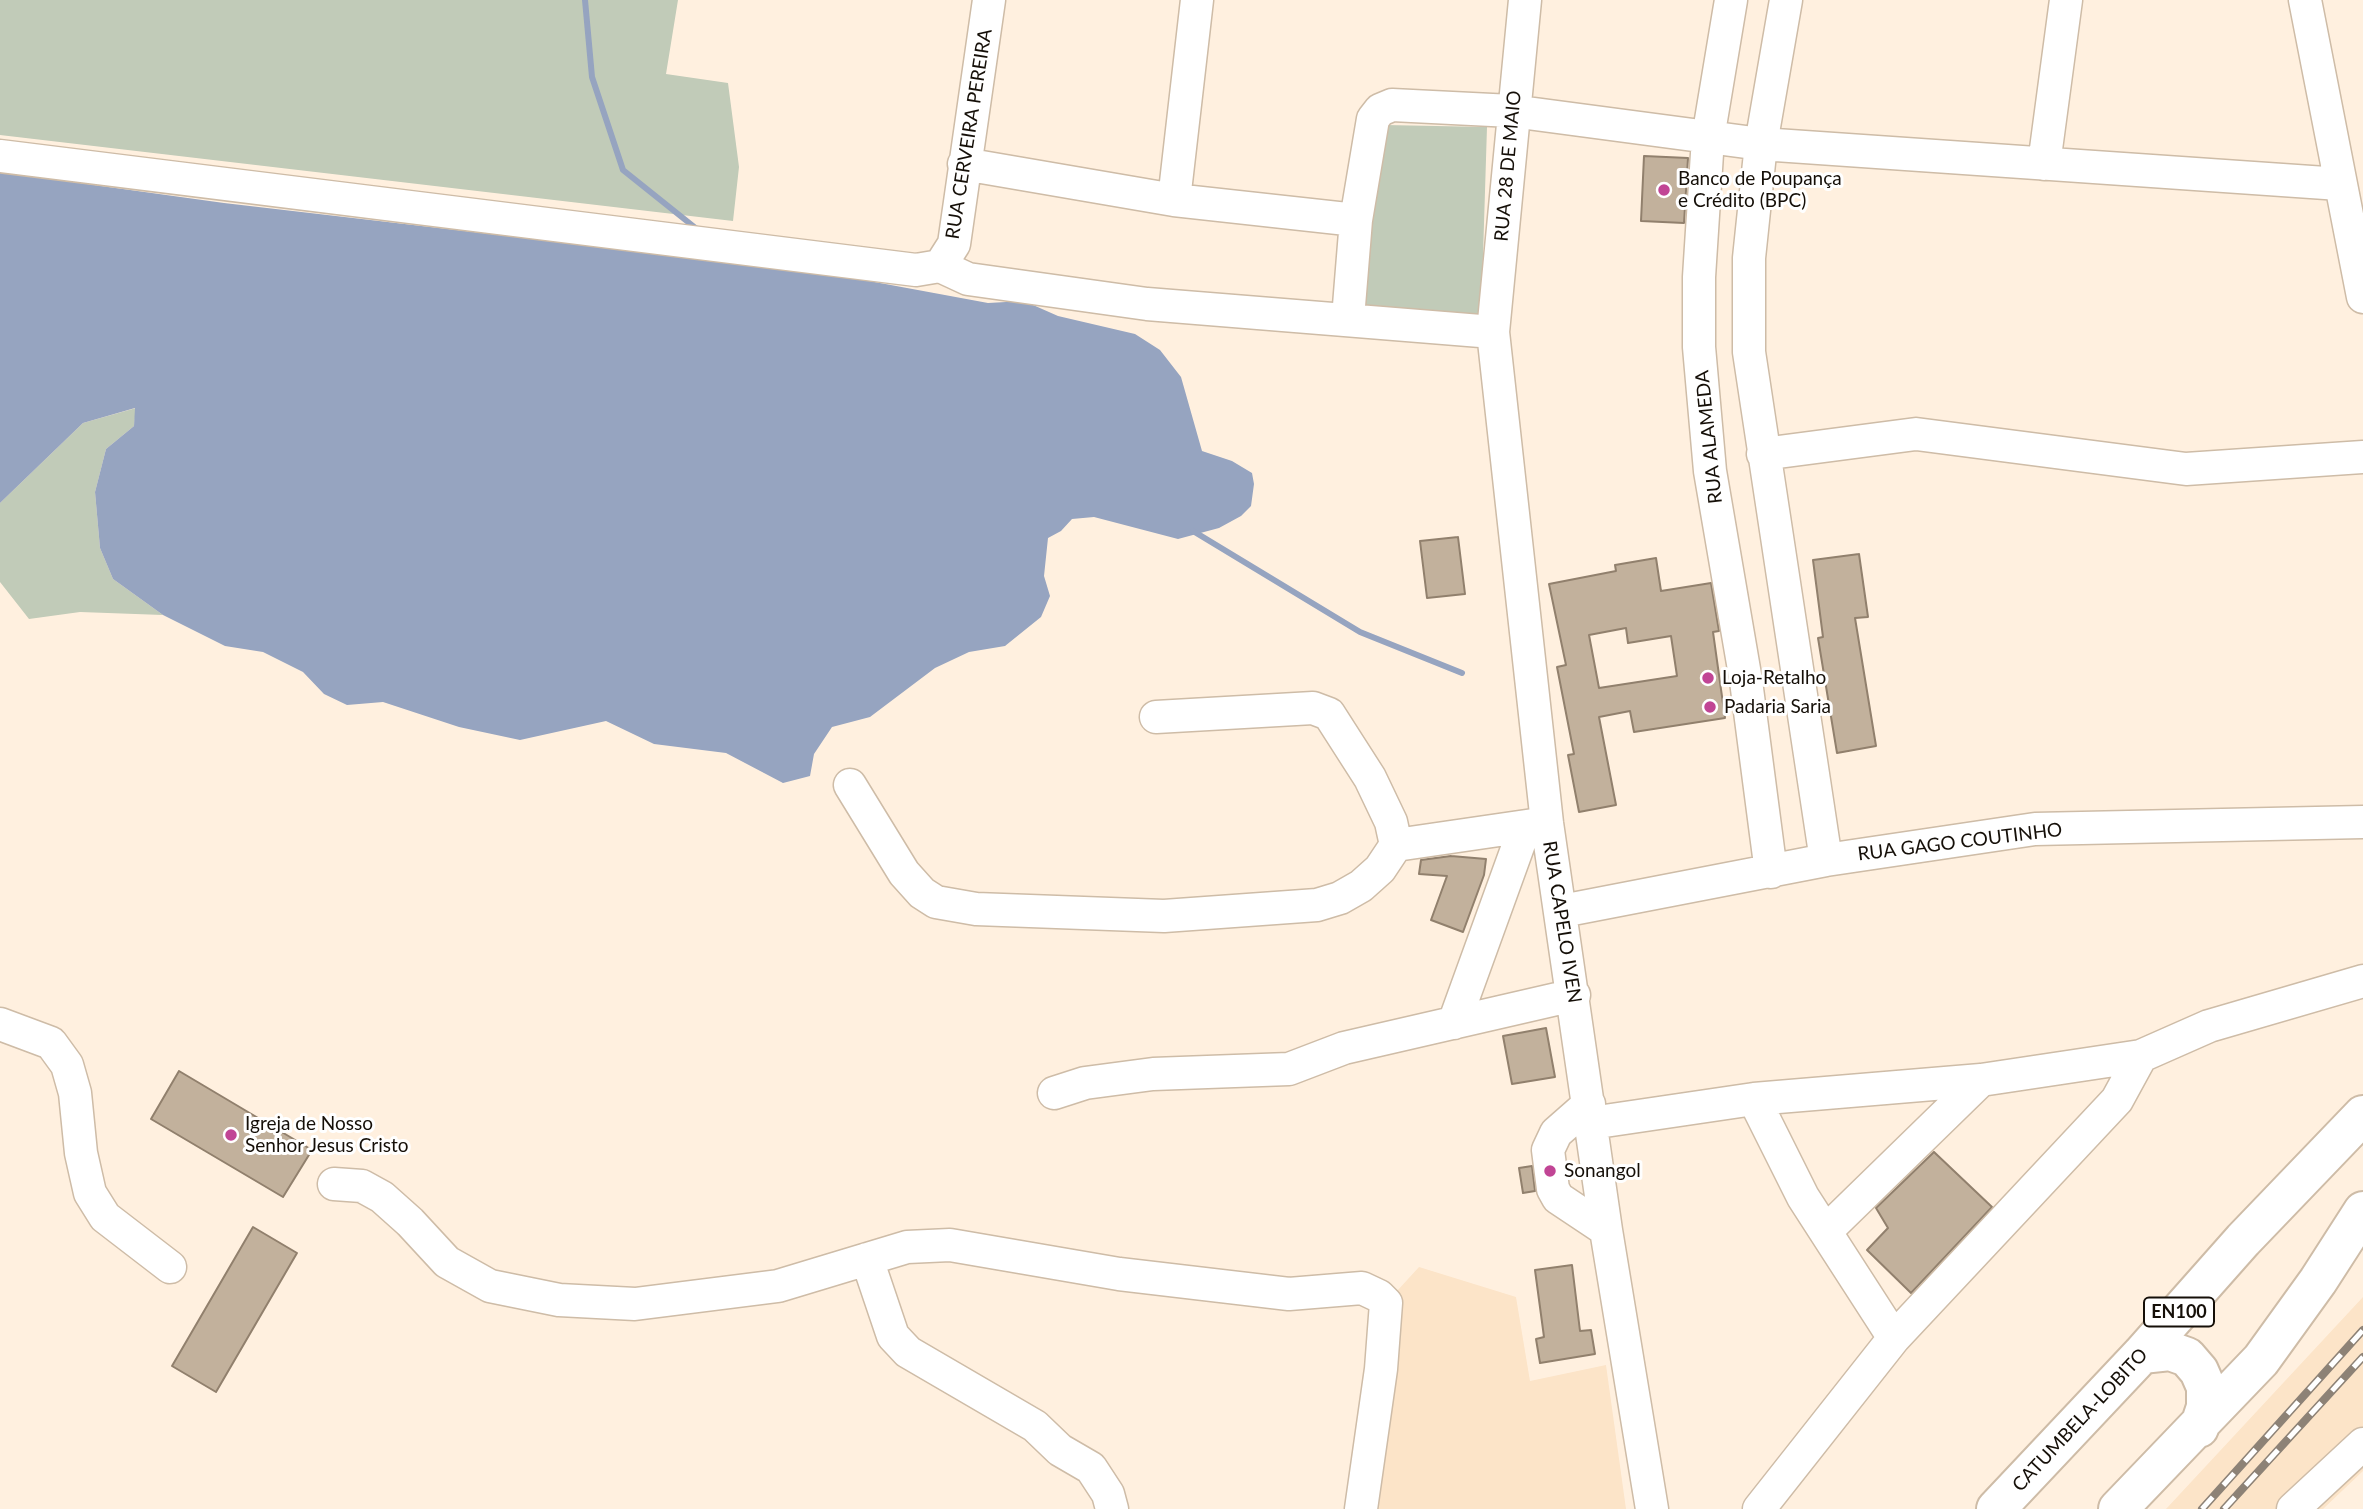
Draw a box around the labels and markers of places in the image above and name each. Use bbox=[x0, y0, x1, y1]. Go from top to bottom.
place label: Banco de Poupança e Crédito (BPC) bbox=[1678, 168, 1842, 212]
marker: Banco de Poupança e Crédito (BPC) bbox=[1656, 182, 1672, 198]
place label: Loja-Retalho bbox=[1722, 667, 1826, 689]
marker: Loja-Retalho bbox=[1700, 670, 1716, 686]
place label: Padaria Saria bbox=[1724, 696, 1831, 718]
marker: Padaria Saria bbox=[1702, 699, 1718, 715]
place label: Igreja de Nosso Senhor Jesus Cristo bbox=[245, 1113, 409, 1157]
marker: Igreja de Nosso Senhor Jesus Cristo bbox=[223, 1127, 239, 1143]
place label: Sonangol bbox=[1564, 1160, 1641, 1182]
marker: Sonangol bbox=[1542, 1163, 1558, 1179]

